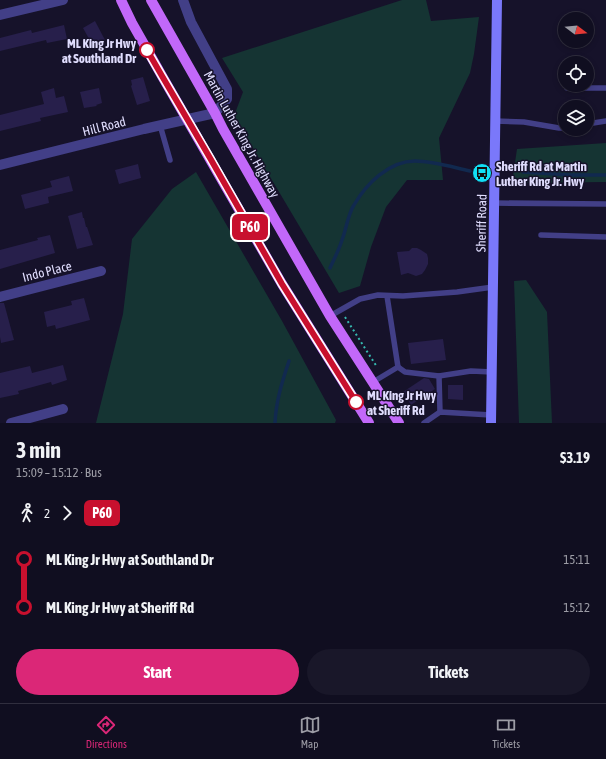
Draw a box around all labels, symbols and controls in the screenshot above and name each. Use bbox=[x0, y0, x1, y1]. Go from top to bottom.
north arrow bbox=[558, 12, 594, 48]
map controls bbox=[558, 12, 594, 136]
place label: ML King Jr Hwy at Southland Dr bbox=[62, 36, 137, 66]
marker: ML King Jr Hwy at Southland Dr bbox=[139, 42, 155, 58]
button: locate bbox=[558, 56, 594, 92]
street label: Martin Luther King Jr. Highway bbox=[201, 68, 283, 201]
button: layers bbox=[558, 100, 594, 136]
street label: Hill Road bbox=[81, 114, 127, 139]
place label: Sheriff Rd at Martin Luther King Jr. Hwy bbox=[496, 159, 587, 189]
bus stop icon: Sheriff Rd at Martin Luther King Jr. Hwy bbox=[471, 162, 493, 184]
street label: Sheriff Road bbox=[473, 194, 490, 252]
line badge: P60 bbox=[227, 214, 273, 240]
text: P60 bbox=[240, 219, 260, 235]
street label: Indo Place bbox=[21, 258, 73, 285]
place label: ML King Jr Hwy at Sheriff Rd bbox=[367, 388, 437, 418]
marker: ML King Jr Hwy at Sheriff Rd bbox=[348, 394, 364, 410]
text: 3 min bbox=[16, 437, 61, 463]
text: $3.19 bbox=[560, 449, 590, 466]
text: 15:09 – 15:12 · Bus bbox=[16, 465, 102, 480]
icon: walk bbox=[16, 502, 38, 524]
icon: forward bbox=[56, 502, 78, 524]
text: P60 bbox=[92, 505, 112, 521]
text: 2 bbox=[44, 506, 50, 521]
text: ML King Jr Hwy at Southland Dr bbox=[46, 551, 213, 568]
text: 15:11 bbox=[563, 552, 590, 567]
text: ML King Jr Hwy at Sheriff Rd bbox=[46, 599, 194, 616]
text: 15:12 bbox=[563, 600, 590, 615]
button: Start bbox=[16, 649, 299, 695]
button: Tickets bbox=[307, 649, 590, 695]
tab: Directions bbox=[86, 714, 127, 750]
tab: Map bbox=[299, 714, 321, 750]
tab: Tickets bbox=[492, 714, 520, 750]

